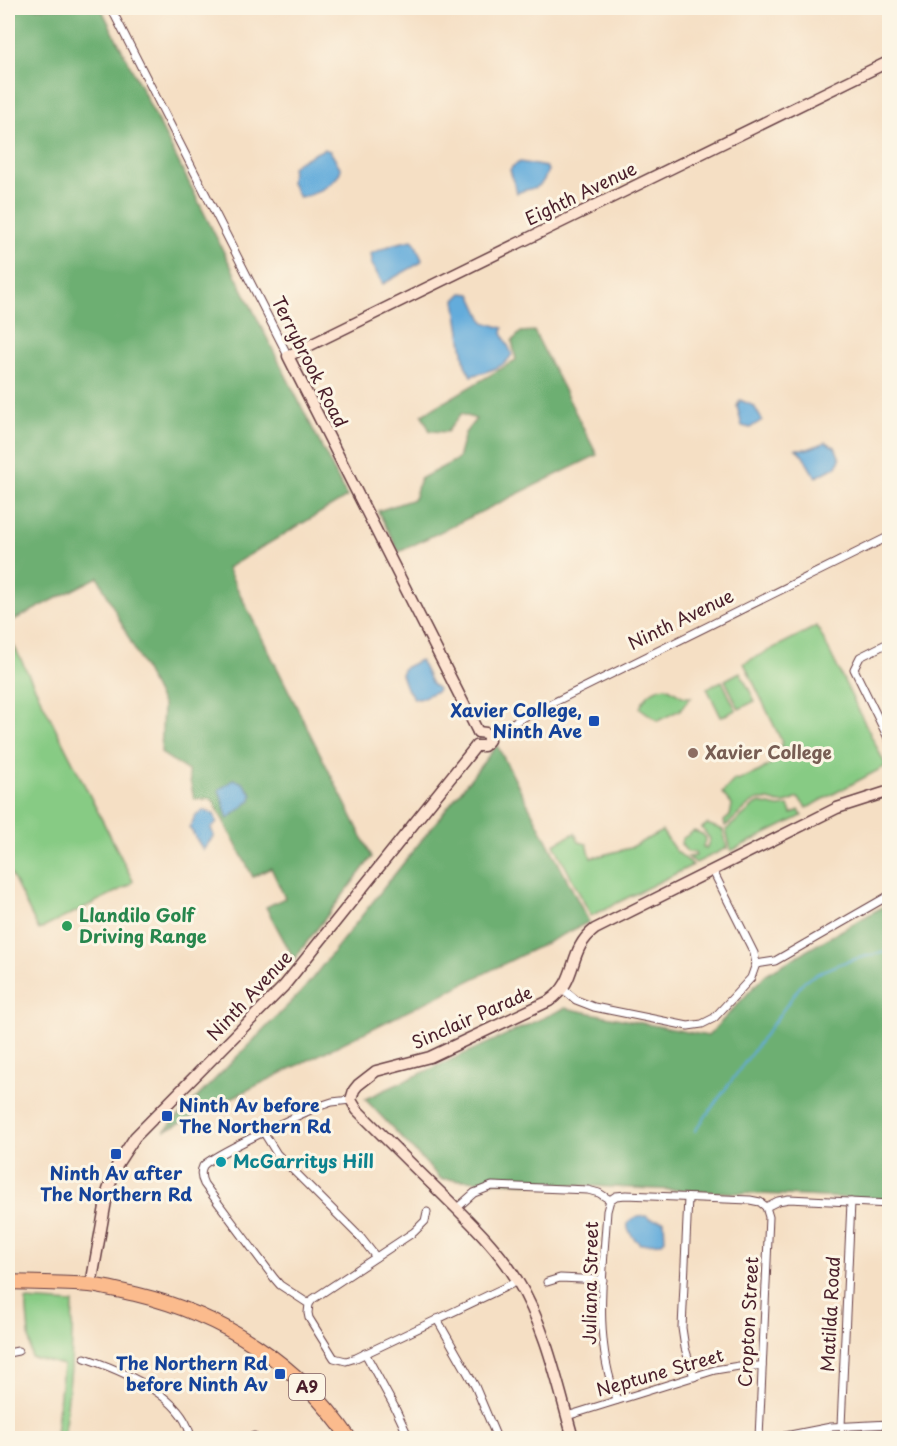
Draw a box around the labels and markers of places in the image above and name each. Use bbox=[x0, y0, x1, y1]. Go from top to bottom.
place label: Xavier College, Ninth Ave bbox=[451, 696, 582, 744]
marker: Xavier College, Ninth Ave bbox=[587, 714, 601, 728]
place label: Xavier College bbox=[705, 738, 832, 765]
marker: Xavier College bbox=[686, 746, 700, 760]
place label: Llandilo Golf Driving Range bbox=[79, 901, 207, 949]
marker: Llandilo Golf Driving Range bbox=[60, 919, 74, 933]
place label: Ninth Av before The Northern Rd bbox=[179, 1091, 331, 1139]
marker: Ninth Av before The Northern Rd bbox=[160, 1109, 174, 1123]
marker: Ninth Av after The Northern Rd bbox=[109, 1147, 123, 1161]
place label: McGarritys Hill bbox=[233, 1147, 374, 1174]
marker: McGarritys Hill bbox=[214, 1155, 228, 1169]
place label: Ninth Av after The Northern Rd bbox=[40, 1159, 192, 1207]
place label: The Northern Rd before Ninth Av bbox=[116, 1349, 268, 1397]
marker: The Northern Rd before Ninth Av bbox=[273, 1367, 287, 1381]

